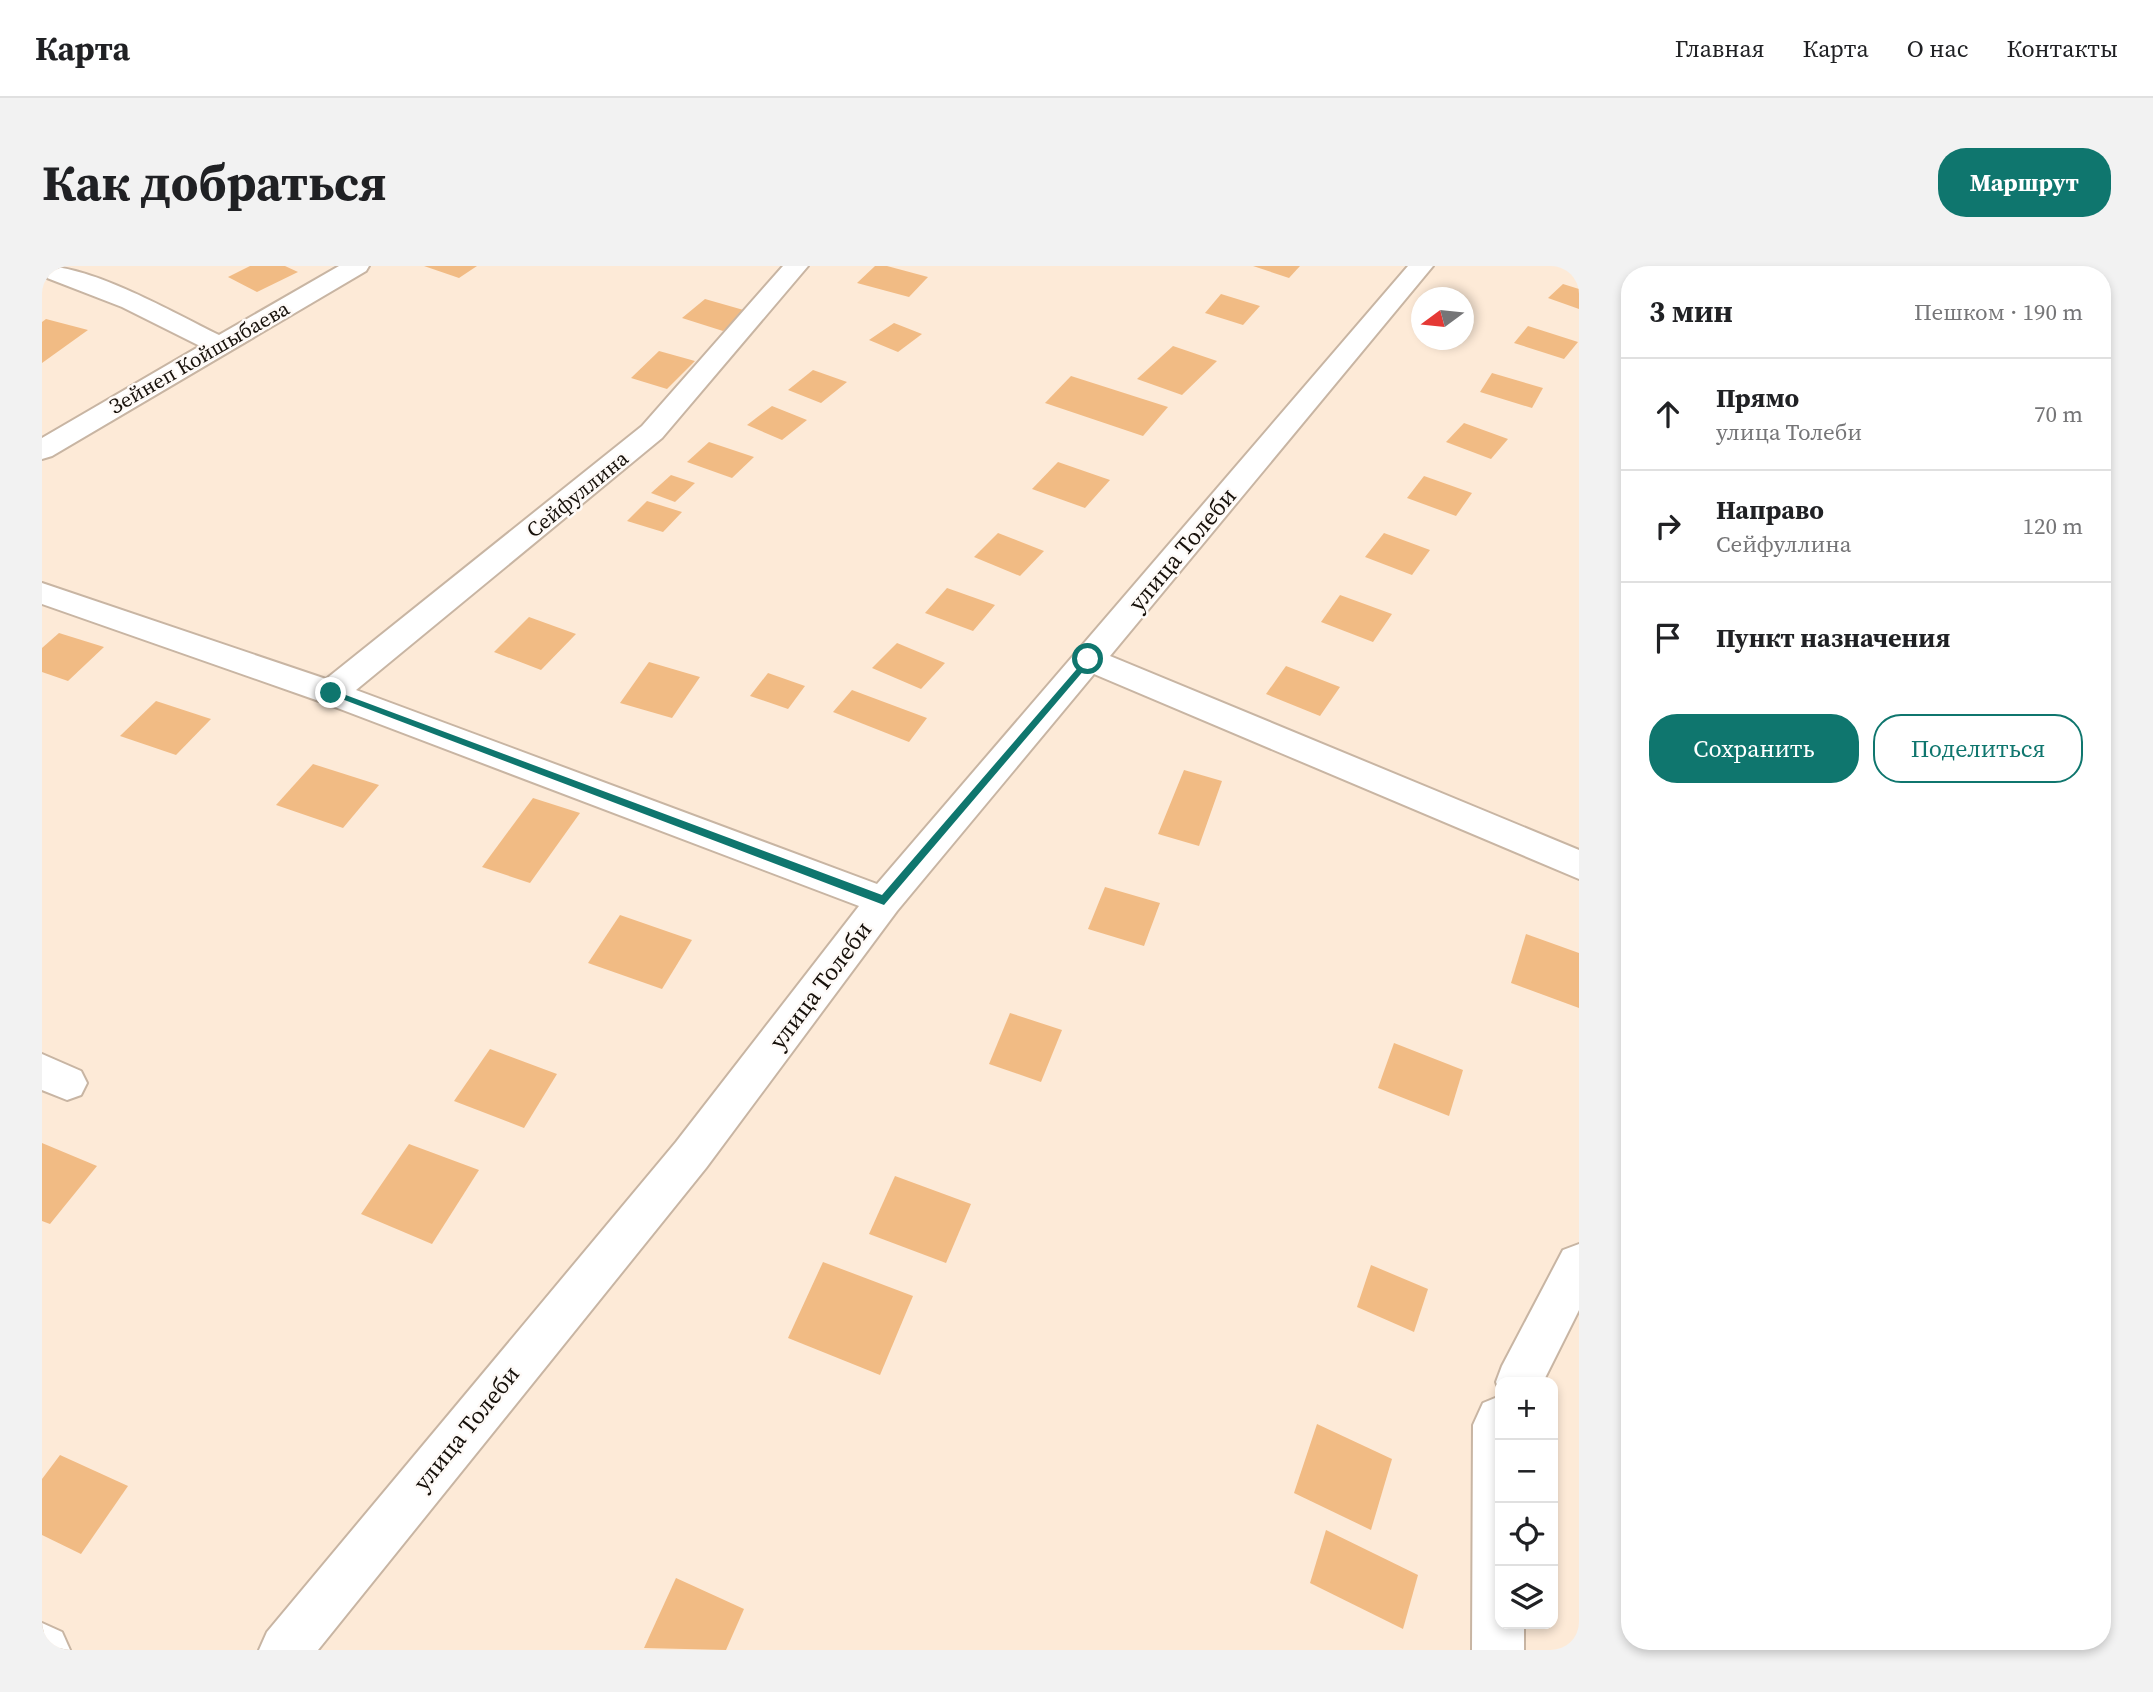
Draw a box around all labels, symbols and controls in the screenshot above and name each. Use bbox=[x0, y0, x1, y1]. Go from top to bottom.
text: Карта bbox=[35, 26, 130, 71]
text: Главная bbox=[1675, 32, 1764, 65]
text: Карта bbox=[1802, 32, 1869, 65]
text: О нас bbox=[1907, 32, 1968, 65]
text: Контакты bbox=[2006, 32, 2118, 65]
button: Маршрут bbox=[1938, 148, 2111, 217]
text: Как добраться bbox=[42, 149, 387, 216]
north arrow bbox=[1411, 287, 1474, 350]
text: 3 мин bbox=[1649, 291, 1733, 332]
street label: Зейнеп Койшыбаева bbox=[104, 293, 295, 420]
text: Пешком · 190 m bbox=[1914, 296, 2083, 328]
text: Прямо bbox=[1716, 380, 1799, 416]
icon: ahead bbox=[1649, 395, 1687, 433]
text: 70 m bbox=[2034, 398, 2083, 430]
text: улица Толеби bbox=[1716, 416, 1862, 448]
street label: Сейфуллина bbox=[520, 444, 634, 544]
street label: улица Толеби bbox=[1120, 480, 1244, 618]
text: Направо bbox=[1716, 492, 1824, 528]
icon: right bbox=[1649, 507, 1687, 545]
text: 120 m bbox=[2022, 510, 2083, 542]
text: Сейфуллина bbox=[1716, 528, 1852, 560]
icon: arrive bbox=[1649, 619, 1687, 657]
text: Пункт назначения bbox=[1716, 620, 1950, 656]
route start bbox=[1072, 643, 1103, 674]
route end bbox=[315, 677, 346, 708]
button: Сохранить bbox=[1649, 714, 1859, 783]
button: Поделиться bbox=[1873, 714, 2083, 783]
street label: улица Толеби bbox=[761, 914, 879, 1056]
street label: улица Толеби bbox=[405, 1358, 527, 1498]
map controls bbox=[1495, 1377, 1558, 1629]
button: + bbox=[1495, 1377, 1558, 1440]
button: − bbox=[1495, 1440, 1558, 1503]
button: locate bbox=[1495, 1503, 1558, 1566]
button: layers bbox=[1495, 1566, 1558, 1629]

